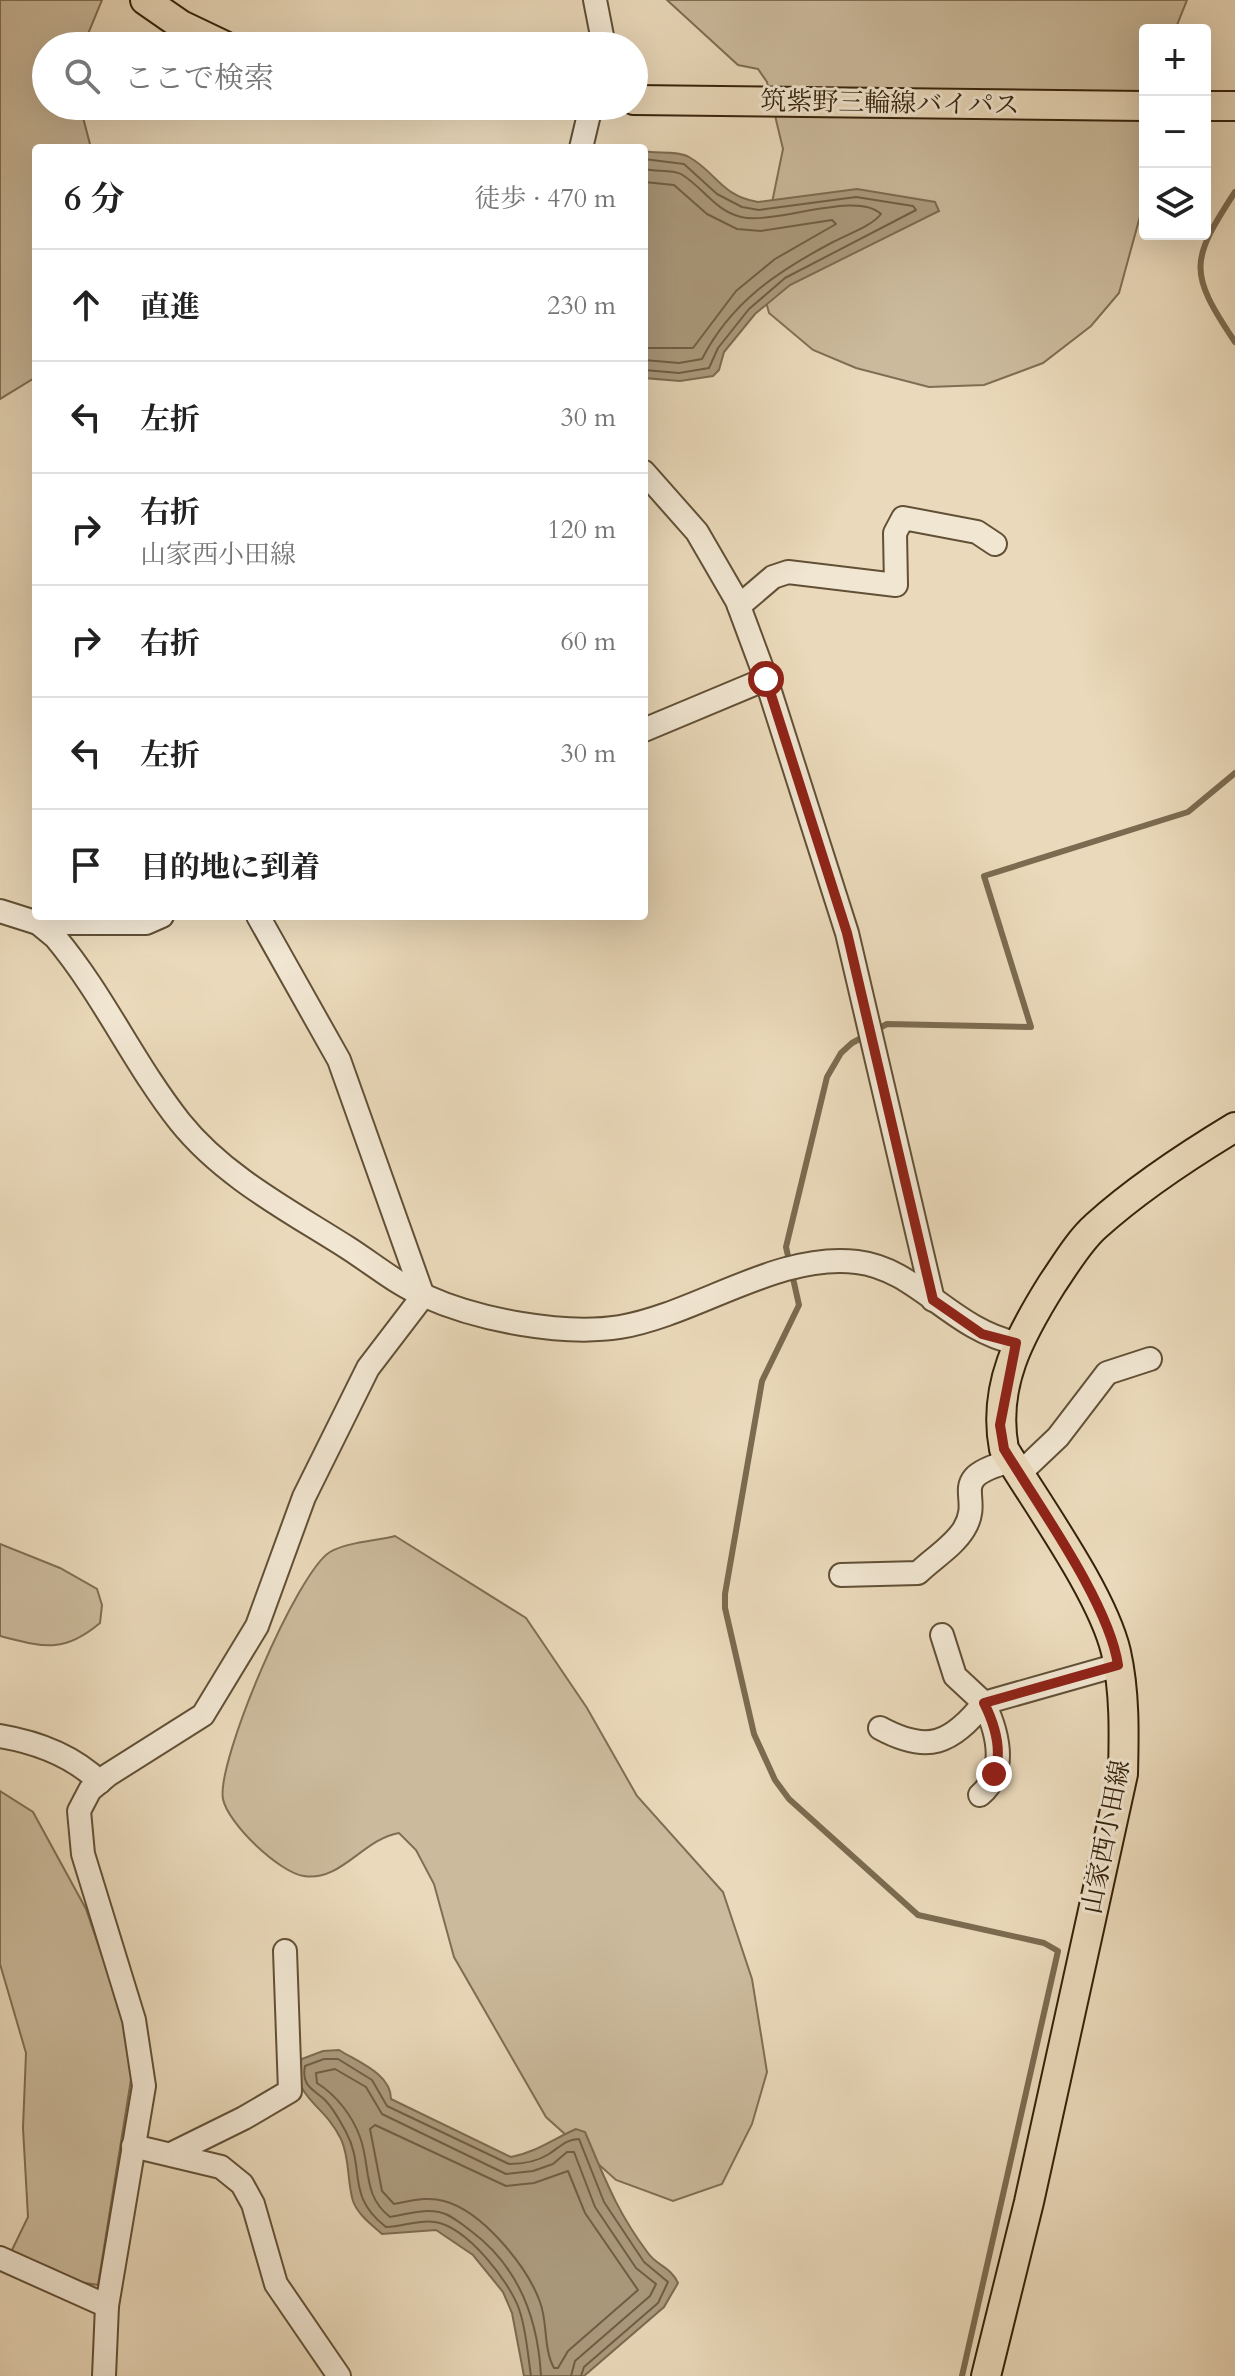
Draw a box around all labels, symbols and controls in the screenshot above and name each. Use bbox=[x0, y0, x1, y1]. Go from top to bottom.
map controls bbox=[1139, 24, 1211, 240]
button: + bbox=[1139, 24, 1211, 96]
search box bbox=[32, 32, 648, 120]
icon: search bbox=[60, 54, 104, 98]
text: ここで検索 bbox=[124, 58, 274, 99]
street label: 筑紫野三輪線バイパス bbox=[760, 83, 1020, 123]
button: − bbox=[1139, 96, 1211, 168]
button: layers bbox=[1139, 168, 1211, 240]
text: 6 分 bbox=[64, 176, 125, 222]
text: 徒歩 · 470 m bbox=[475, 181, 616, 216]
icon: ahead bbox=[64, 283, 108, 327]
text: 直進 bbox=[140, 287, 200, 328]
text: 230 m bbox=[547, 288, 616, 323]
icon: left bbox=[64, 395, 108, 439]
text: 左折 bbox=[140, 399, 200, 440]
text: 30 m bbox=[560, 400, 616, 435]
text: 右折 bbox=[140, 492, 200, 533]
icon: right bbox=[64, 507, 108, 551]
text: 120 m bbox=[547, 512, 616, 547]
text: 山家西小田線 bbox=[140, 537, 296, 572]
icon: right bbox=[64, 619, 108, 663]
text: 右折 bbox=[140, 623, 200, 664]
text: 60 m bbox=[560, 624, 616, 659]
route start bbox=[748, 661, 784, 697]
icon: left bbox=[64, 731, 108, 775]
text: 左折 bbox=[140, 735, 200, 776]
text: 30 m bbox=[560, 736, 616, 771]
icon: arrive bbox=[64, 843, 108, 887]
text: 目的地に到着 bbox=[140, 847, 320, 888]
route end bbox=[976, 1756, 1012, 1792]
street label: 山家西小田線 bbox=[1074, 1757, 1138, 1917]

